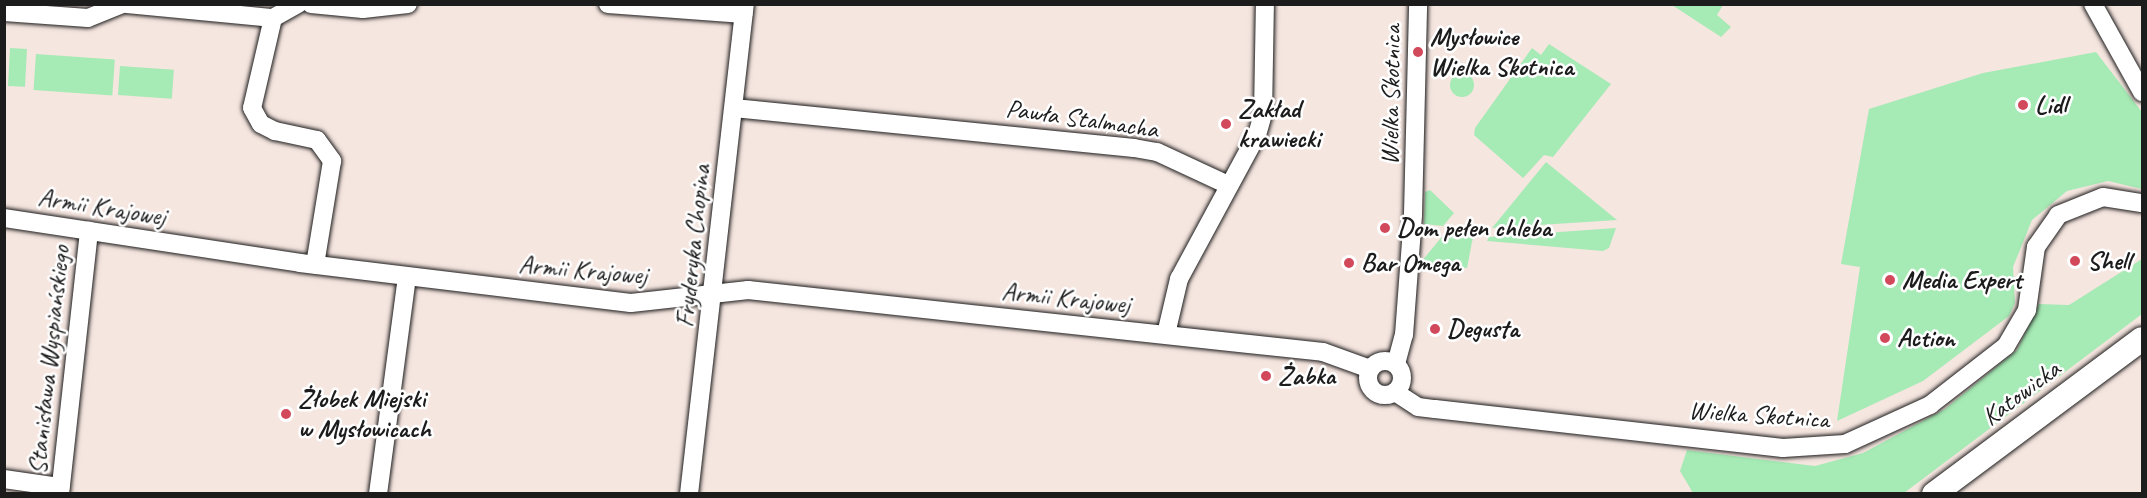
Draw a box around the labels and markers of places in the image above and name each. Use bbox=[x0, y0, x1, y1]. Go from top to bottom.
place label: Mysłowice Wielka Skotnica bbox=[1430, 21, 1573, 82]
marker: Mysłowice Wielka Skotnica bbox=[1411, 45, 1425, 59]
place label: Lidl bbox=[2035, 89, 2067, 121]
place label: Zakład krawiecki bbox=[1238, 93, 1320, 154]
marker: Lidl bbox=[2016, 98, 2030, 112]
marker: Zakład krawiecki bbox=[1219, 117, 1233, 131]
place label: Dom pełen chleba bbox=[1397, 212, 1551, 244]
marker: Dom pełen chleba bbox=[1378, 221, 1392, 235]
place label: Shell bbox=[2087, 245, 2131, 277]
place label: Bar Omega bbox=[1361, 247, 1459, 279]
marker: Shell bbox=[2068, 254, 2082, 268]
marker: Bar Omega bbox=[1342, 256, 1356, 270]
place label: Media Expert bbox=[1902, 264, 2022, 296]
marker: Media Expert bbox=[1883, 273, 1897, 287]
place label: Degusta bbox=[1447, 313, 1519, 345]
marker: Degusta bbox=[1428, 322, 1442, 336]
place label: Action bbox=[1897, 322, 1955, 354]
marker: Action bbox=[1878, 331, 1892, 345]
place label: Żabka bbox=[1278, 360, 1335, 392]
marker: Żabka bbox=[1259, 369, 1273, 383]
place label: Żłobek Miejski w Mysłowicach bbox=[298, 383, 430, 444]
marker: Żłobek Miejski w Mysłowicach bbox=[279, 407, 293, 421]

